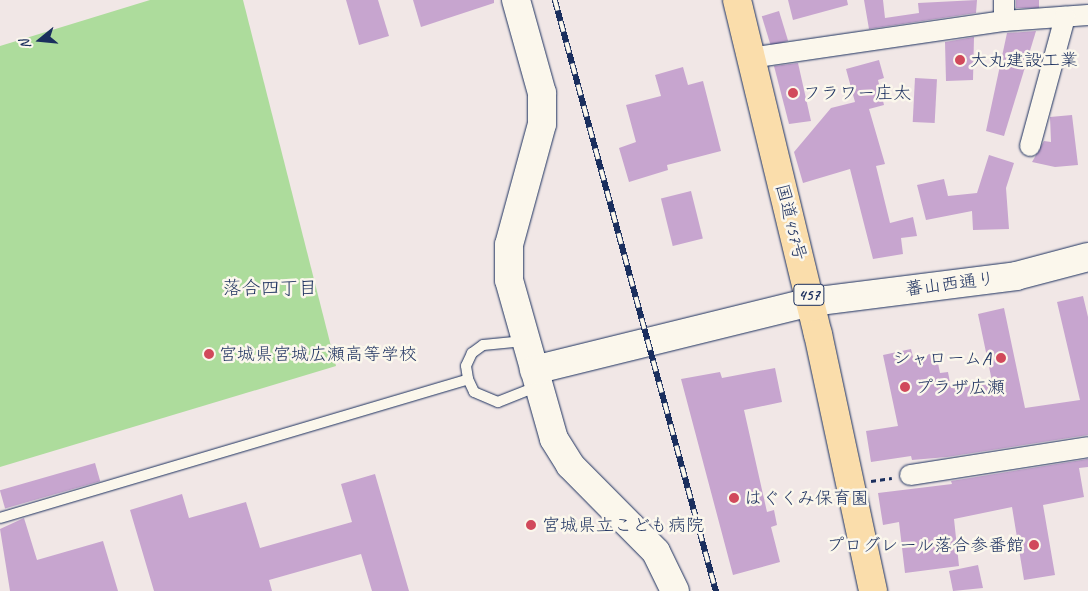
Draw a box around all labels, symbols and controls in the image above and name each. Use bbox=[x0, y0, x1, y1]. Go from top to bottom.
north arrow bbox=[15, 15, 65, 65]
text: N bbox=[16, 38, 35, 51]
place label: 大丸建設工業 bbox=[970, 49, 1078, 71]
marker: 大丸建設工業 bbox=[954, 54, 966, 66]
place label: フラワー庄太 bbox=[803, 82, 911, 104]
marker: フラワー庄太 bbox=[787, 87, 799, 99]
street label: 国道457号 bbox=[771, 181, 811, 263]
street label: 蕃山西通り bbox=[904, 268, 996, 300]
district label: 落合四丁目 bbox=[223, 278, 317, 300]
road number: 457 bbox=[793, 282, 825, 308]
place label: 宮城県宮城広瀬高等学校 bbox=[219, 343, 417, 365]
place label: シャロームA bbox=[892, 347, 991, 369]
marker: 宮城県宮城広瀬高等学校 bbox=[203, 348, 215, 360]
marker: シャロームA bbox=[995, 352, 1007, 364]
place label: プラザ広瀬 bbox=[915, 376, 1005, 398]
marker: プラザ広瀬 bbox=[899, 381, 911, 393]
place label: はぐくみ保育園 bbox=[744, 487, 870, 509]
marker: はぐくみ保育園 bbox=[728, 492, 740, 504]
place label: 宮城県立こども病院 bbox=[542, 514, 704, 536]
marker: 宮城県立こども病院 bbox=[524, 518, 538, 532]
place label: プログレール落合参番館 bbox=[825, 534, 1024, 556]
marker: プログレール落合参番館 bbox=[1028, 539, 1040, 551]

